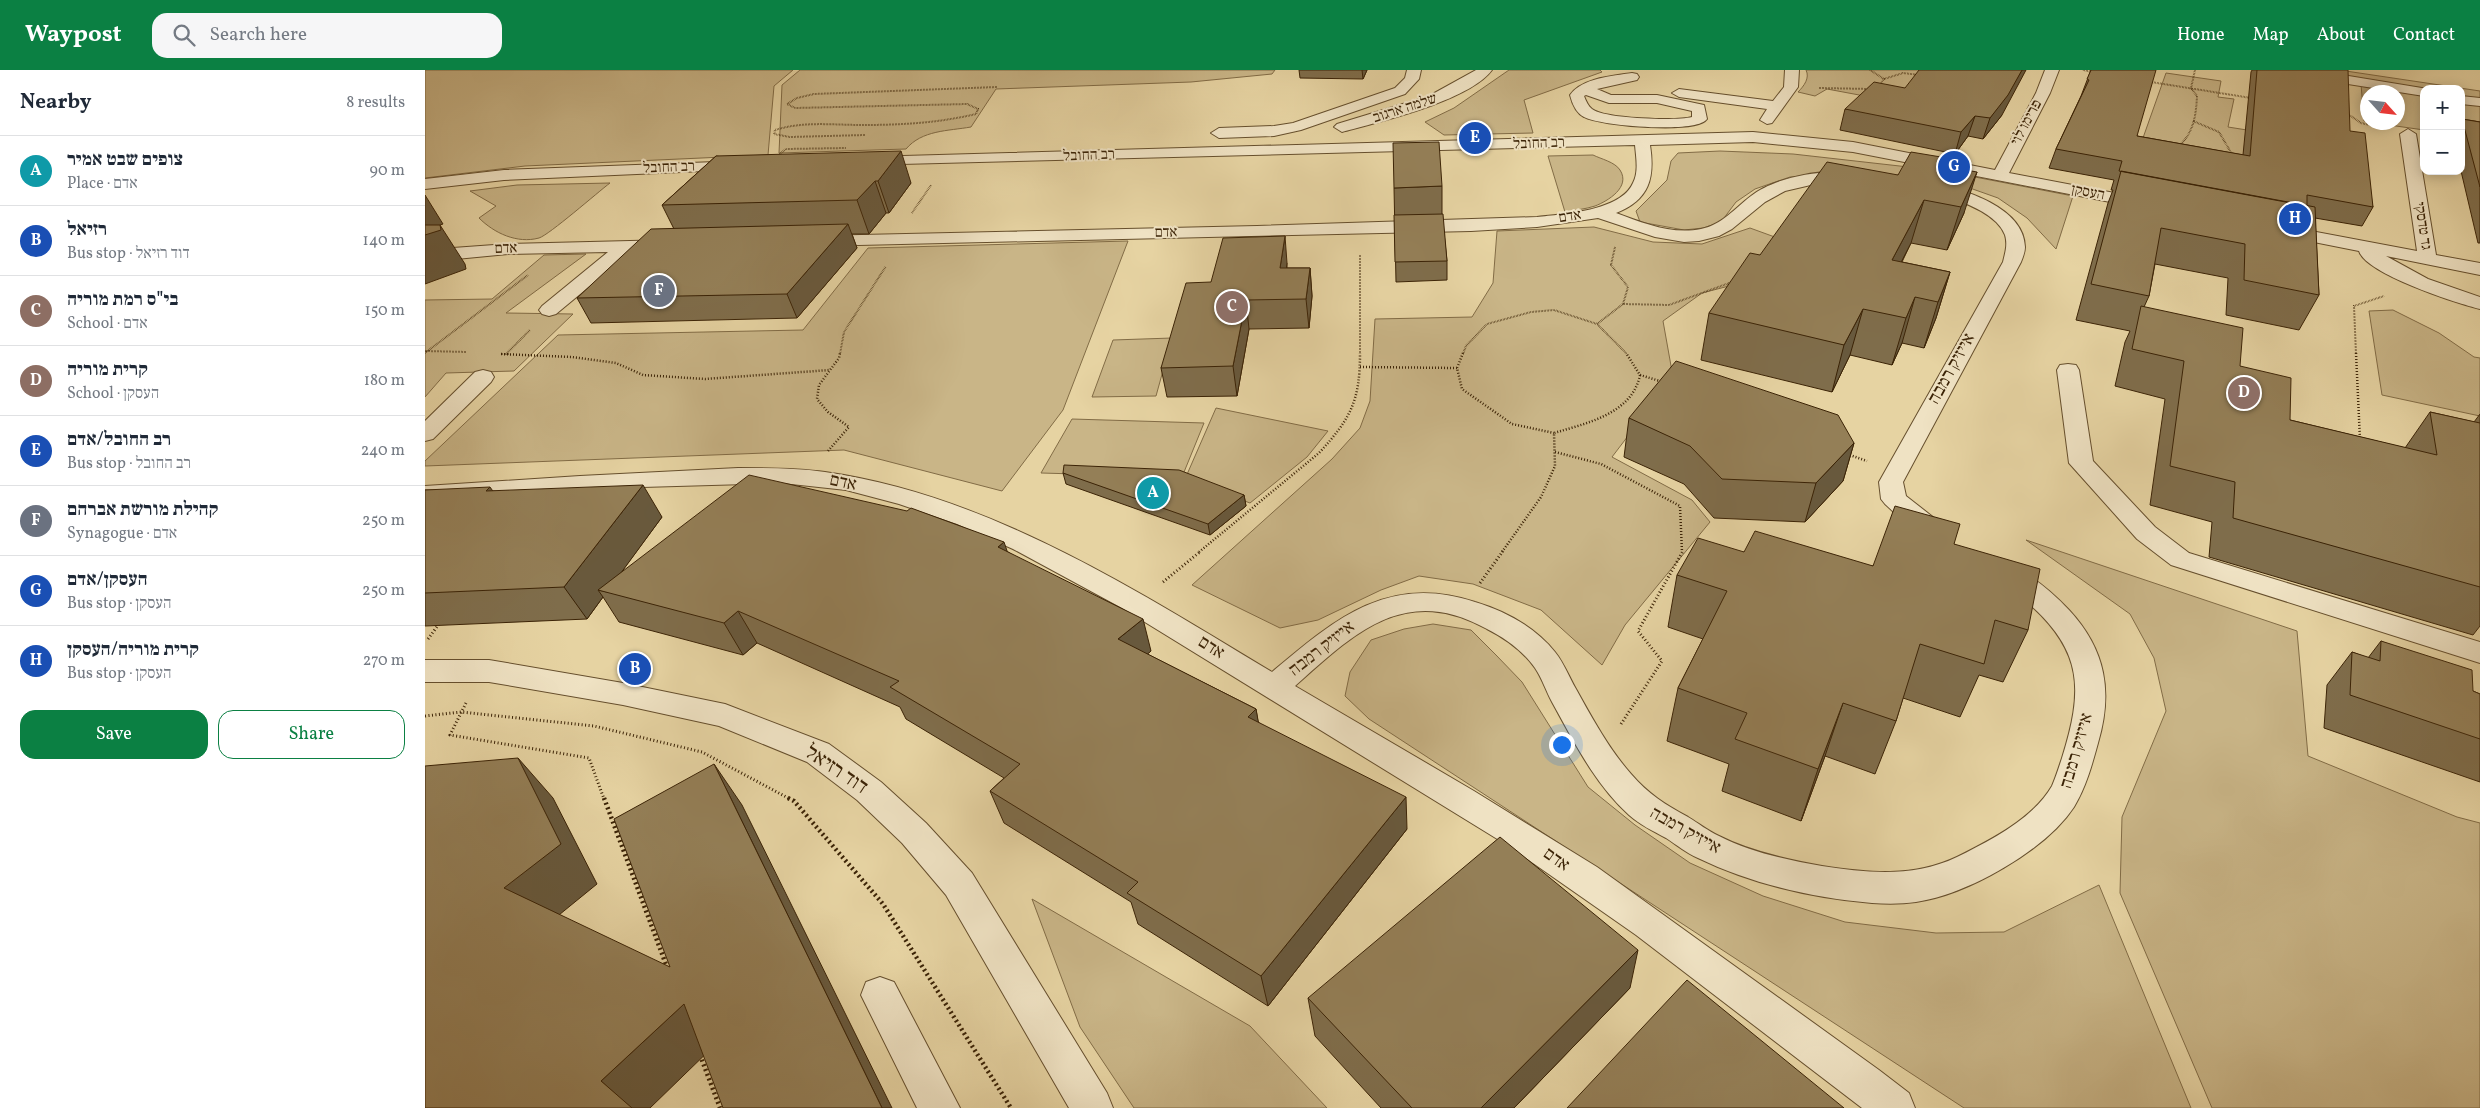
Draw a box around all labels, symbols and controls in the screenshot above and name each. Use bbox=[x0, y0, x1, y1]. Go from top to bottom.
search box bbox=[152, 13, 502, 58]
text: Waypost bbox=[25, 18, 122, 52]
icon: search bbox=[170, 21, 198, 49]
text: Search here bbox=[210, 22, 307, 48]
text: Home bbox=[2177, 23, 2225, 48]
text: Map bbox=[2253, 23, 2289, 48]
text: About bbox=[2317, 23, 2365, 48]
text: Contact bbox=[2393, 23, 2455, 48]
north arrow bbox=[2360, 85, 2405, 130]
map controls bbox=[2420, 85, 2465, 175]
button: + bbox=[2420, 85, 2465, 130]
text: Nearby bbox=[20, 88, 91, 117]
street label: שלמה ארגוב bbox=[1370, 89, 1440, 129]
text: 8 results bbox=[346, 92, 405, 114]
street label: פרימו לוי bbox=[2006, 96, 2048, 150]
pin: E bbox=[1459, 119, 1491, 157]
button: − bbox=[2420, 130, 2465, 175]
street label: רב החובל bbox=[1513, 133, 1565, 155]
street label: רב החובל bbox=[1063, 145, 1115, 167]
text: צופים שבט אמיר bbox=[67, 147, 183, 173]
pin: G bbox=[1938, 148, 1970, 186]
street label: רב החובל bbox=[643, 157, 695, 179]
text: A bbox=[30, 160, 42, 182]
text: 90 m bbox=[369, 160, 405, 182]
text: Place · אדם bbox=[67, 173, 138, 195]
street label: העסקן bbox=[2069, 179, 2107, 207]
pin: H bbox=[2279, 200, 2311, 238]
street label: גד טדסקי bbox=[2408, 200, 2436, 252]
street label: אדם bbox=[1557, 205, 1583, 229]
text: רזיאל bbox=[67, 217, 107, 243]
street label: אדם bbox=[1154, 222, 1178, 244]
text: B bbox=[31, 230, 41, 252]
text: 140 m bbox=[363, 230, 405, 252]
street label: אדם bbox=[494, 238, 518, 260]
text: Bus stop · דוד רזיאל bbox=[67, 243, 190, 265]
pin: F bbox=[643, 272, 675, 310]
text: בי"ס רמת מוריה bbox=[67, 287, 179, 313]
pin: C bbox=[1216, 288, 1248, 326]
text: C bbox=[31, 300, 41, 322]
text: 150 m bbox=[364, 300, 405, 322]
text: School · אדם bbox=[67, 313, 148, 335]
street label: אייזיק רמבה bbox=[1922, 329, 1982, 409]
text: קרית מוריה bbox=[67, 357, 148, 383]
text: D bbox=[30, 370, 42, 392]
text: 180 m bbox=[364, 370, 405, 392]
pin: D bbox=[2228, 374, 2260, 412]
text: School · העסקן bbox=[67, 383, 159, 405]
text: רב החובל/אדם bbox=[67, 427, 171, 453]
text: E bbox=[31, 440, 41, 462]
text: 240 m bbox=[361, 440, 405, 462]
text: Bus stop · רב החובל bbox=[67, 453, 191, 475]
street label: אדם bbox=[827, 468, 859, 498]
pin: A bbox=[1137, 474, 1169, 512]
text: קהילת מורשת אברהם bbox=[67, 497, 218, 523]
text: F bbox=[31, 510, 41, 532]
text: 250 m bbox=[362, 510, 405, 532]
text: Synagogue · אדם bbox=[67, 523, 177, 545]
text: העסקן/אדם bbox=[67, 567, 148, 593]
text: G bbox=[30, 580, 42, 602]
text: 250 m bbox=[362, 580, 405, 602]
text: Bus stop · העסקן bbox=[67, 593, 171, 615]
street label: אייזיק רמבה bbox=[1284, 615, 1360, 683]
street label: אדם bbox=[1193, 630, 1229, 666]
text: קרית מוריה/העסקן bbox=[67, 637, 199, 663]
text: H bbox=[30, 650, 42, 672]
text: 270 m bbox=[363, 650, 405, 672]
pin: B bbox=[619, 650, 651, 688]
text: Bus stop · העסקן bbox=[67, 663, 171, 685]
button: Save bbox=[20, 710, 208, 759]
button: Share bbox=[218, 710, 405, 759]
street label: אייזיק רמבה bbox=[2054, 710, 2100, 792]
your location bbox=[1549, 732, 1575, 758]
street label: דוד רזיאל bbox=[798, 738, 874, 802]
street label: אייזיק רמבה bbox=[1645, 801, 1725, 861]
street label: אדם bbox=[1538, 842, 1574, 878]

